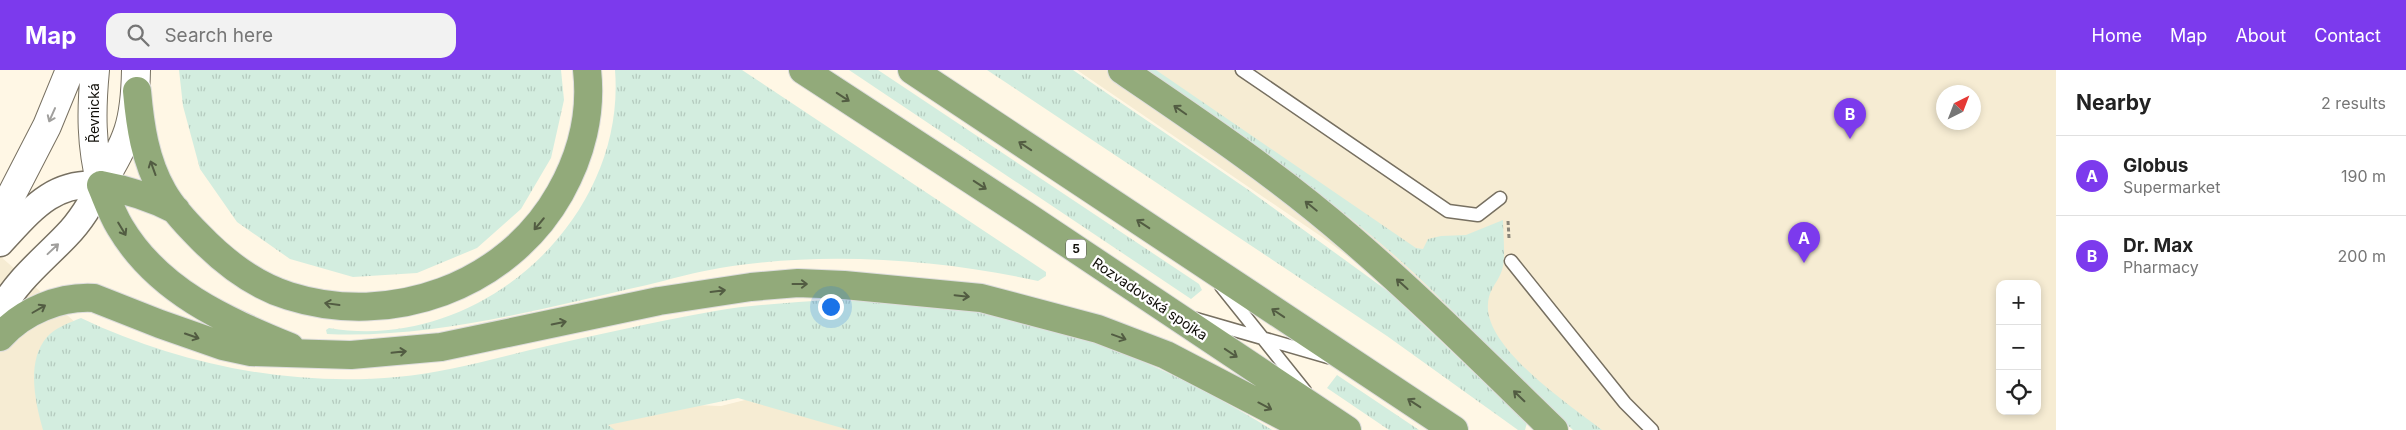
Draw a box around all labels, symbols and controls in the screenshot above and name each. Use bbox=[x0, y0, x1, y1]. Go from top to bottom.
search box bbox=[106, 13, 456, 58]
text: Map bbox=[25, 21, 76, 50]
icon: search bbox=[124, 21, 152, 49]
text: Search here bbox=[164, 24, 273, 47]
text: Home bbox=[2092, 25, 2142, 46]
text: Map bbox=[2170, 25, 2207, 46]
text: About bbox=[2235, 25, 2286, 46]
text: Contact bbox=[2314, 25, 2381, 46]
street label: Řevnická bbox=[85, 83, 102, 143]
north arrow bbox=[1936, 85, 1981, 130]
text: Nearby bbox=[2076, 90, 2151, 115]
one-way arrow bbox=[836, 92, 850, 102]
text: 2 results bbox=[2321, 93, 2386, 113]
pin: B bbox=[1834, 98, 1866, 139]
one-way arrow bbox=[1173, 105, 1187, 115]
one-way arrow bbox=[46, 107, 56, 122]
one-way arrow bbox=[1018, 140, 1032, 151]
text: Globus bbox=[2123, 154, 2189, 177]
one-way arrow bbox=[148, 160, 157, 176]
text: A bbox=[2086, 166, 2098, 186]
text: 190 m bbox=[2341, 166, 2386, 186]
text: Supermarket bbox=[2123, 177, 2220, 197]
one-way arrow bbox=[972, 180, 986, 190]
one-way arrow bbox=[1305, 201, 1318, 212]
one-way arrow bbox=[533, 217, 544, 230]
one-way arrow bbox=[1136, 218, 1150, 229]
one-way arrow bbox=[117, 221, 127, 235]
pin: A bbox=[1788, 222, 1820, 263]
text: Dr. Max bbox=[2123, 234, 2193, 257]
road number: 5 bbox=[1066, 240, 1086, 258]
one-way arrow bbox=[47, 243, 60, 255]
text: B bbox=[2087, 246, 2097, 266]
text: 200 m bbox=[2338, 246, 2386, 266]
street label: Rozvadovská spojka bbox=[1090, 254, 1211, 343]
text: Pharmacy bbox=[2123, 257, 2199, 277]
one-way arrow bbox=[1395, 278, 1408, 289]
one-way arrow bbox=[792, 279, 808, 289]
map controls bbox=[1996, 280, 2041, 415]
button: + bbox=[1996, 280, 2041, 325]
one-way arrow bbox=[710, 286, 726, 296]
one-way arrow bbox=[954, 291, 970, 301]
your location bbox=[818, 294, 844, 320]
one-way arrow bbox=[325, 299, 341, 309]
one-way arrow bbox=[32, 304, 47, 314]
one-way arrow bbox=[1272, 308, 1286, 318]
one-way arrow bbox=[551, 318, 567, 327]
button: − bbox=[1996, 325, 2041, 370]
one-way arrow bbox=[184, 332, 200, 341]
one-way arrow bbox=[1111, 333, 1126, 342]
one-way arrow bbox=[391, 347, 407, 357]
one-way arrow bbox=[1224, 348, 1238, 358]
button: locate bbox=[1996, 370, 2041, 415]
one-way arrow bbox=[1513, 390, 1525, 402]
one-way arrow bbox=[1407, 398, 1421, 408]
one-way arrow bbox=[1258, 402, 1272, 412]

